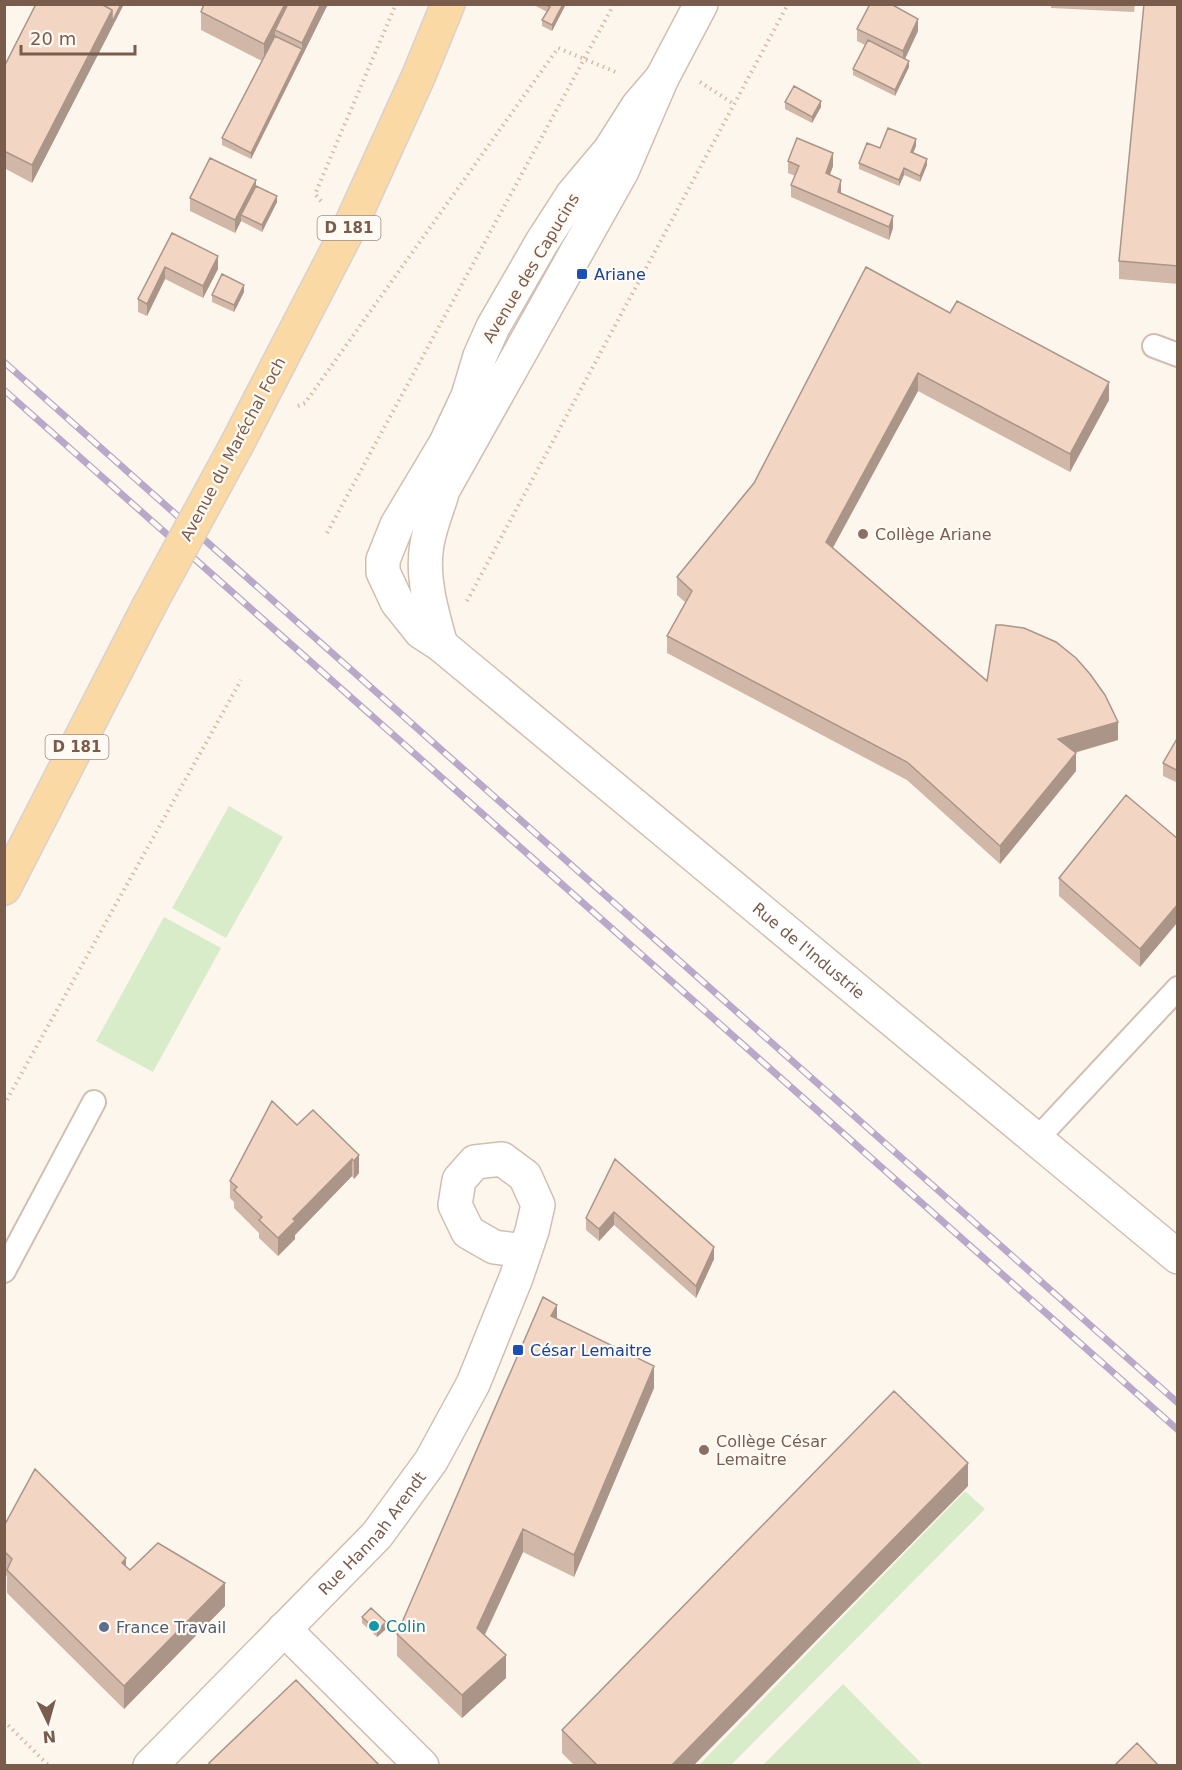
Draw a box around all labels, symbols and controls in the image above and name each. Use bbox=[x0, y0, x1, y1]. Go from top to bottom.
scale bar bbox=[21, 18, 135, 56]
text: 20 m bbox=[30, 28, 76, 49]
street label: Avenue des Capucins bbox=[479, 190, 583, 346]
road number: D 181 bbox=[318, 216, 380, 240]
place label: Ariane bbox=[594, 265, 646, 284]
marker: Ariane bbox=[575, 267, 589, 281]
street label: Avenue du Maréchal Foch bbox=[176, 354, 290, 544]
place label: Collège Ariane bbox=[875, 525, 992, 544]
marker: Collège Ariane bbox=[856, 527, 870, 541]
road number: D 181 bbox=[46, 735, 109, 759]
street label: Rue de l'Industrie bbox=[749, 898, 869, 1003]
place label: César Lemaitre bbox=[530, 1341, 651, 1360]
marker: César Lemaitre bbox=[511, 1343, 525, 1357]
place label: Collège César Lemaitre bbox=[716, 1432, 827, 1469]
marker: Collège César Lemaitre bbox=[697, 1443, 711, 1457]
street label: Rue Hannah Arendt bbox=[314, 1468, 430, 1599]
place label: Colin bbox=[386, 1617, 426, 1636]
place label: France Travail bbox=[116, 1618, 226, 1637]
marker: Colin bbox=[367, 1619, 381, 1633]
marker: France Travail bbox=[97, 1620, 111, 1634]
north arrow bbox=[18, 1692, 78, 1752]
text: N bbox=[42, 1726, 57, 1746]

